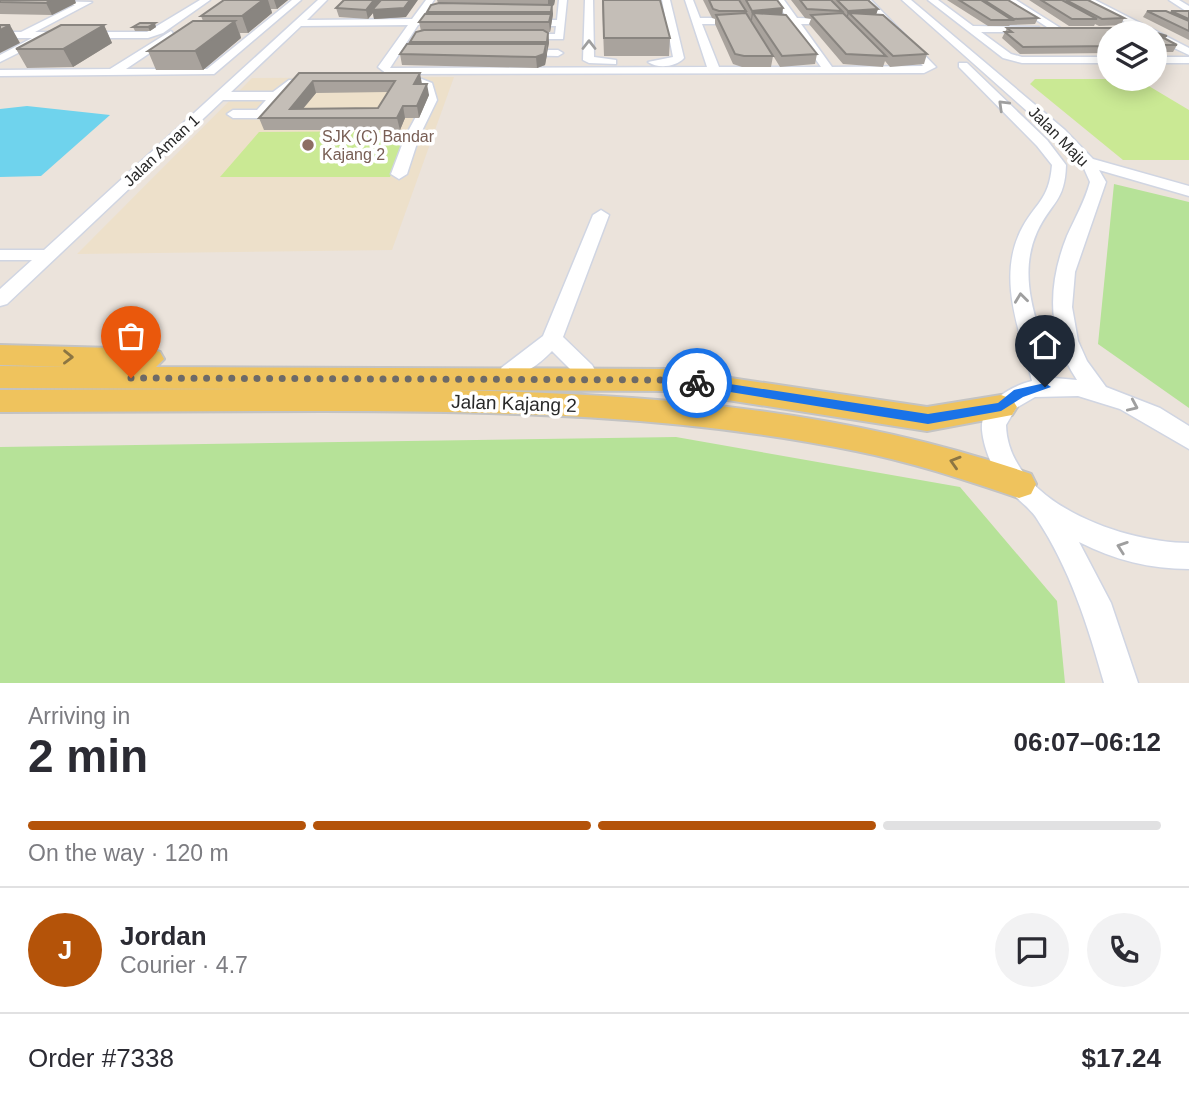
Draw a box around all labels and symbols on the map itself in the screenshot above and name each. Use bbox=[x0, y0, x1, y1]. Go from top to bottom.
one-way arrow bbox=[581, 39, 597, 49]
one-way arrow bbox=[998, 100, 1011, 113]
street label: Jalan Maju bbox=[1025, 103, 1092, 170]
street label: Jalan Aman 1 bbox=[120, 111, 203, 190]
place label: SJK (C) Bandar Kajang 2 bbox=[322, 128, 435, 163]
marker: SJK (C) Bandar Kajang 2 bbox=[300, 137, 316, 153]
one-way arrow bbox=[1013, 292, 1028, 304]
pin bbox=[101, 306, 161, 378]
pin bbox=[1015, 315, 1075, 387]
courier bbox=[662, 348, 732, 418]
one-way arrow bbox=[63, 349, 74, 365]
street label: Jalan Kajang 2 bbox=[451, 391, 577, 416]
one-way arrow bbox=[1126, 398, 1138, 412]
one-way arrow bbox=[949, 455, 961, 470]
one-way arrow bbox=[1117, 541, 1129, 555]

